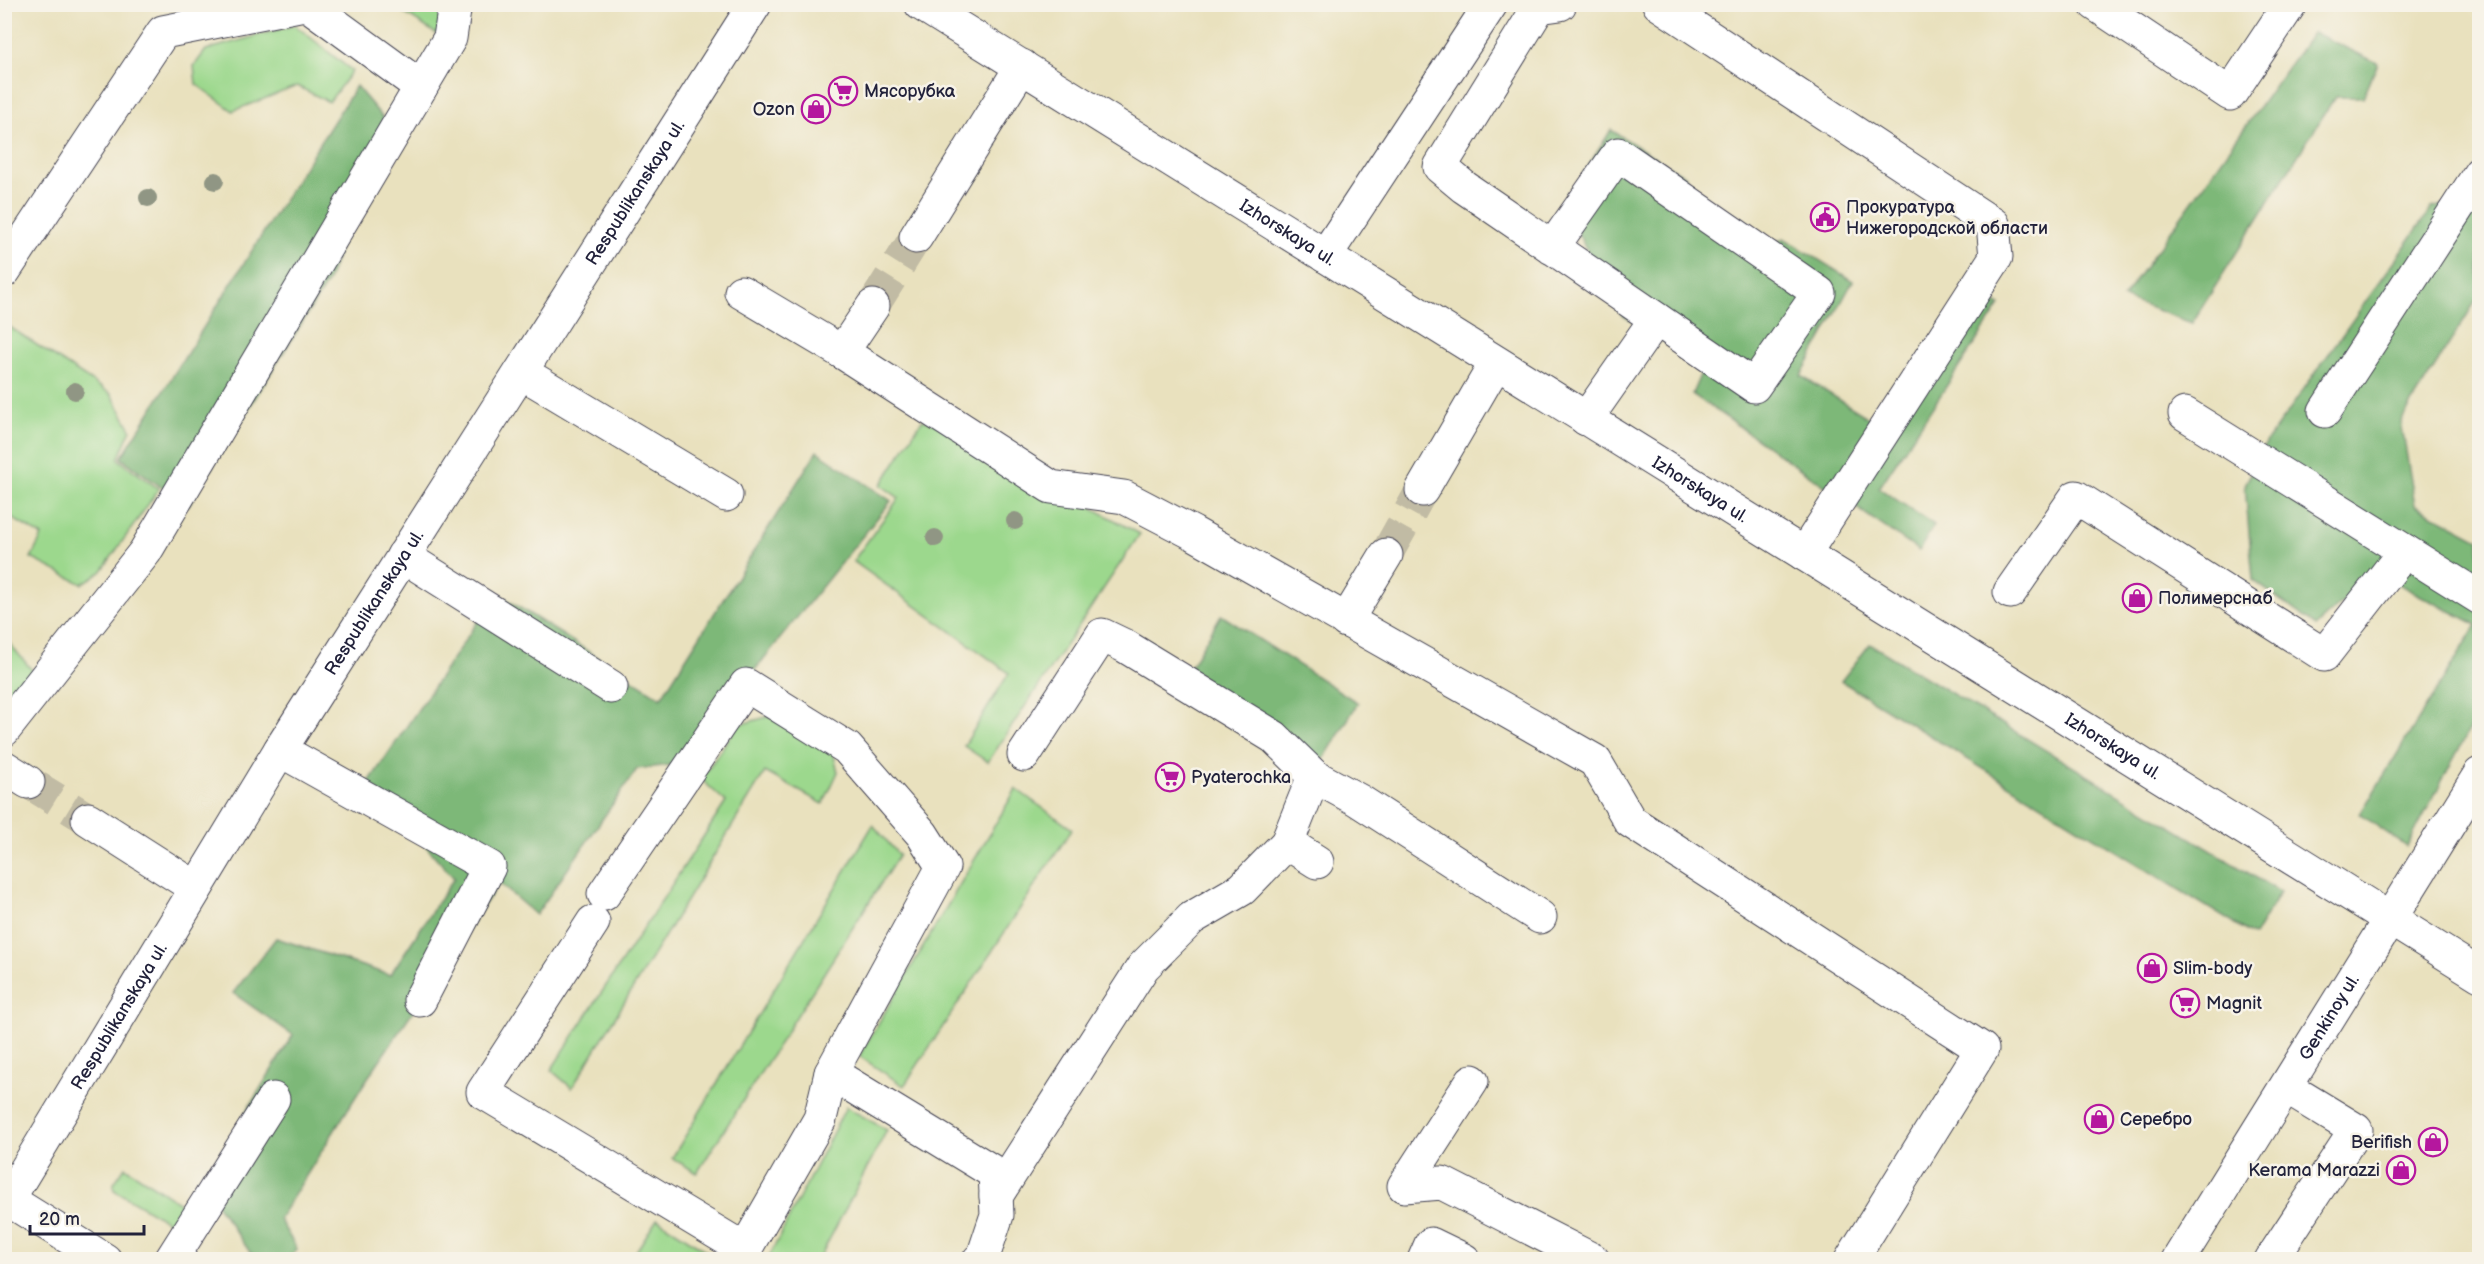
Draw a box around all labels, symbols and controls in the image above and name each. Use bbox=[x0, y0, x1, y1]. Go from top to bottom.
supermarket icon: Мясорубка bbox=[827, 75, 859, 107]
place label: Мясорубка bbox=[864, 81, 956, 102]
shop icon: Ozon bbox=[800, 93, 832, 125]
place label: Ozon bbox=[753, 99, 795, 120]
street label: Respublikanskaya ul. bbox=[581, 116, 689, 269]
street label: Izhorskaya ul. bbox=[1236, 195, 1339, 270]
place label: Прокуратура Нижегородской области bbox=[1846, 197, 2048, 239]
public building icon: Прокуратура Нижегородской области bbox=[1809, 201, 1841, 233]
street label: Izhorskaya ul. bbox=[1648, 452, 1752, 527]
street label: Respublikanskaya ul. bbox=[320, 526, 428, 679]
shop icon: Полимерснаб bbox=[2121, 582, 2153, 614]
place label: Полимерснаб bbox=[2158, 588, 2273, 609]
street label: Izhorskaya ul. bbox=[2061, 709, 2164, 784]
supermarket icon: Pyaterochka bbox=[1154, 761, 1186, 793]
place label: Pyaterochka bbox=[1191, 767, 1291, 788]
street label: Respublikanskaya ul. bbox=[66, 939, 171, 1093]
shop icon: Slim-body bbox=[2136, 952, 2168, 984]
place label: Slim-body bbox=[2173, 958, 2253, 979]
street label: Genkinoy ul. bbox=[2294, 970, 2363, 1064]
supermarket icon: Magnit bbox=[2169, 987, 2201, 1019]
place label: Magnit bbox=[2206, 993, 2262, 1014]
shop icon: Серебро bbox=[2083, 1103, 2115, 1135]
place label: Серебро bbox=[2120, 1109, 2192, 1130]
shop icon: Berifish bbox=[2417, 1126, 2449, 1158]
place label: Berifish bbox=[2351, 1132, 2412, 1153]
shop icon: Kerama Marazzi bbox=[2385, 1154, 2417, 1186]
place label: Kerama Marazzi bbox=[2248, 1160, 2380, 1181]
scale bar bbox=[30, 1198, 144, 1236]
text: 20 m bbox=[39, 1209, 80, 1230]

